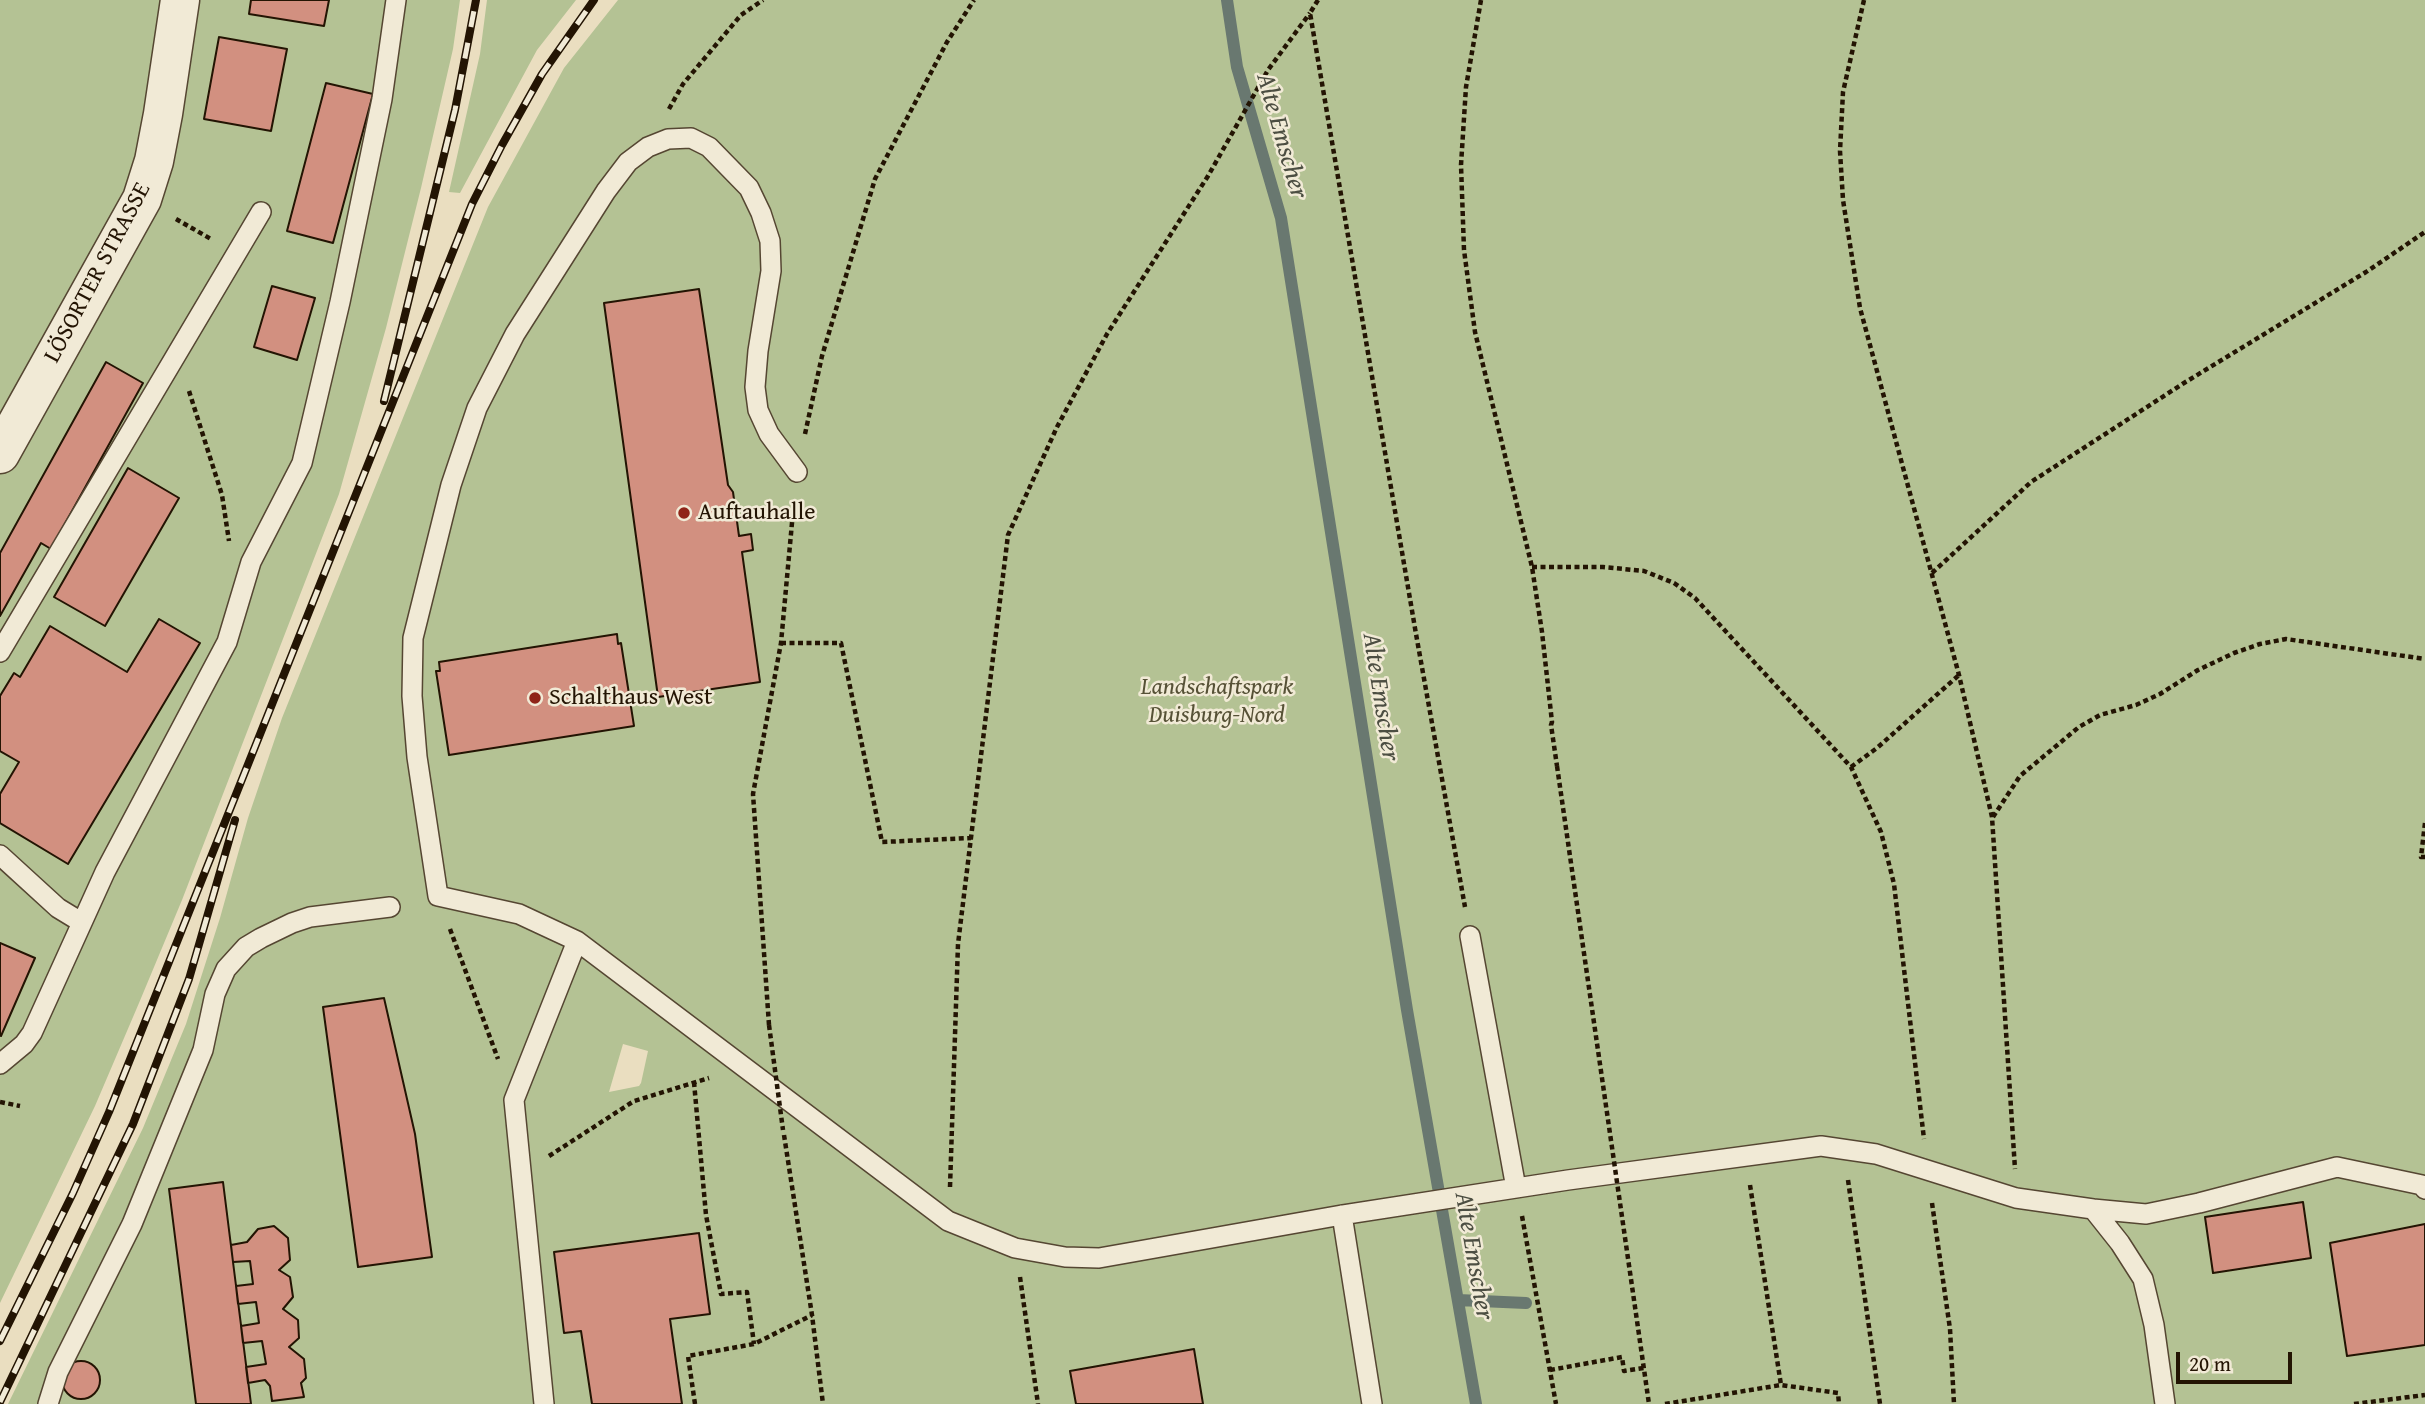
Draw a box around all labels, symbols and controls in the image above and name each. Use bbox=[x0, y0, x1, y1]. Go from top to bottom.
water label: Alte Emscher bbox=[1248, 70, 1314, 202]
street label: LÖSORTER STRASSE bbox=[38, 178, 158, 368]
place label: Auftauhalle bbox=[698, 499, 816, 527]
marker: Auftauhalle bbox=[676, 505, 692, 521]
water label: Alte Emscher bbox=[1354, 631, 1406, 763]
park label: Landschaftspark Duisburg-Nord bbox=[1141, 674, 1293, 730]
place label: Schalthaus West bbox=[549, 684, 712, 712]
marker: Schalthaus West bbox=[527, 690, 543, 706]
water label: Alte Emscher bbox=[1446, 1190, 1500, 1322]
scale bar bbox=[2180, 1338, 2296, 1382]
text: 20 m bbox=[2189, 1348, 2231, 1379]

